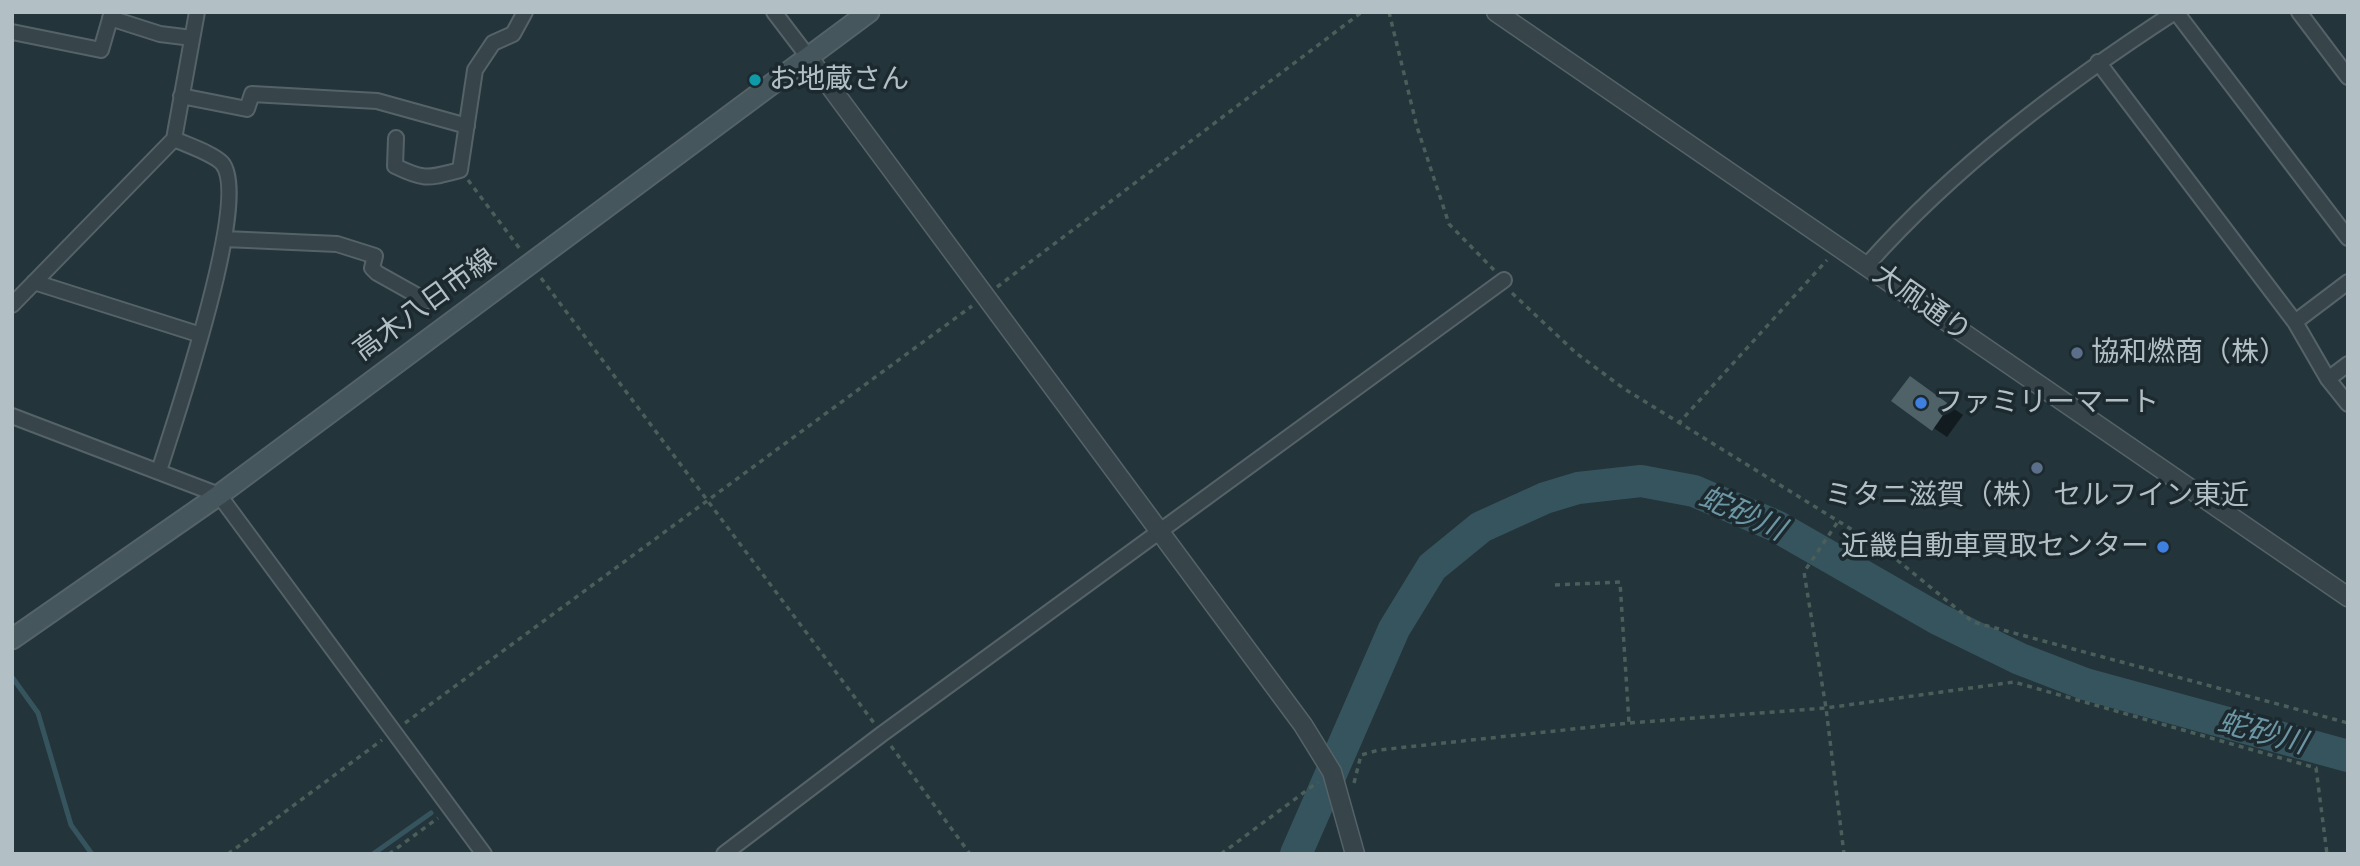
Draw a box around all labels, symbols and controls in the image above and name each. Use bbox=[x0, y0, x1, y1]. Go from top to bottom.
place label: お地蔵さん bbox=[769, 63, 909, 97]
marker: お地蔵さん bbox=[747, 72, 763, 88]
street label: 高木八日市線 bbox=[347, 242, 503, 368]
street label: 大凧通り bbox=[1866, 257, 1978, 349]
place label: 協和燃商（株） bbox=[2091, 336, 2287, 370]
marker: 協和燃商（株） bbox=[2069, 345, 2085, 361]
place label: ファミリーマート bbox=[1935, 386, 2159, 420]
marker: ファミリーマート bbox=[1913, 395, 1929, 411]
marker: ミタニ滋賀（株） セルフイン東近 bbox=[2029, 460, 2045, 476]
water label: 蛇砂川 bbox=[1694, 479, 1790, 549]
place label: ミタニ滋賀（株） セルフイン東近 bbox=[1825, 479, 2249, 513]
place label: 近畿自動車買取センター bbox=[1841, 530, 2149, 564]
marker: 近畿自動車買取センター bbox=[2155, 539, 2171, 555]
water label: 蛇砂川 bbox=[2214, 704, 2310, 762]

